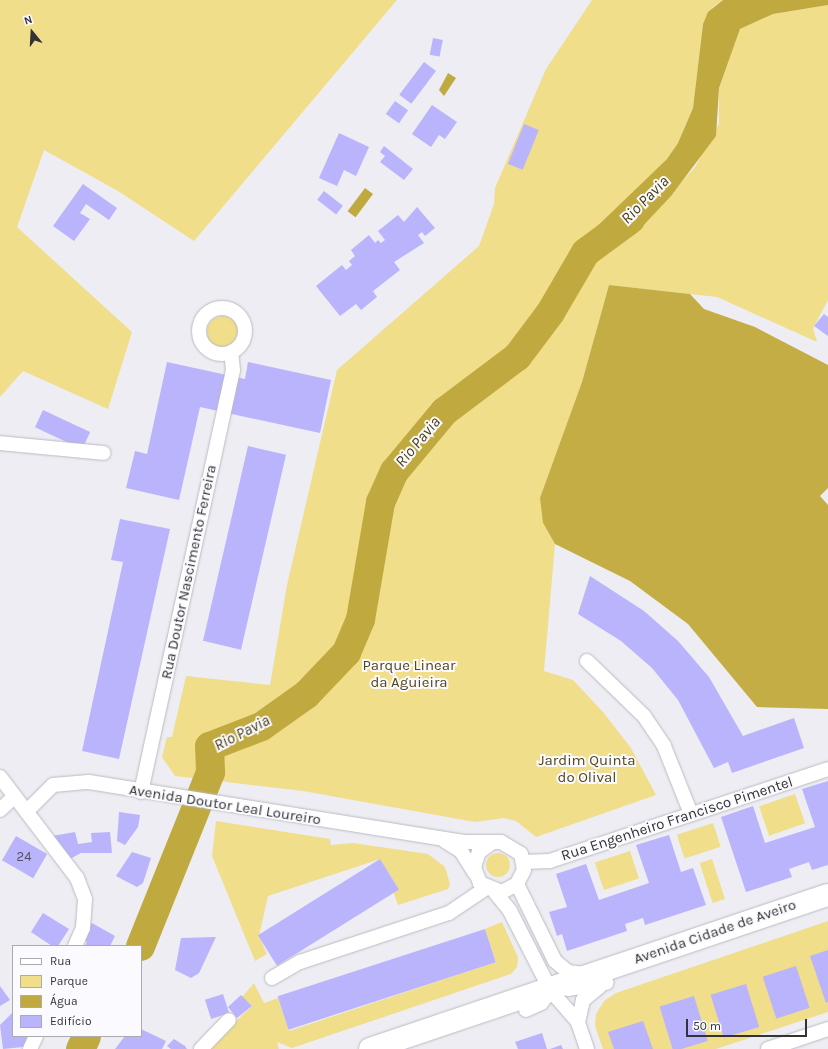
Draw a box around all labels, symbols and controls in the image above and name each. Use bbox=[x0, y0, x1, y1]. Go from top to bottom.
north arrow bbox=[12, 12, 52, 52]
text: N bbox=[22, 13, 34, 28]
water label: Rio Pavia bbox=[617, 172, 673, 228]
water label: Rio Pavia bbox=[391, 413, 445, 471]
street label: Rua Doutor Nascimento Ferreira bbox=[157, 463, 221, 681]
park label: Parque Linear da Aguieira bbox=[362, 656, 456, 691]
water label: Rio Pavia bbox=[211, 711, 273, 755]
park label: Jardim Quinta do Olival bbox=[539, 751, 635, 786]
street label: Rua Engenheiro Francisco Pimentel bbox=[559, 773, 795, 865]
street label: Avenida Doutor Leal Loureiro bbox=[128, 781, 322, 829]
house number: 24 bbox=[17, 849, 31, 865]
street label: Avenida Cidade de Aveiro bbox=[631, 896, 799, 968]
legend bbox=[12, 945, 142, 1037]
text: Rua bbox=[50, 954, 71, 968]
text: Parque bbox=[50, 974, 88, 988]
text: Água bbox=[50, 994, 78, 1008]
scale bar bbox=[688, 1011, 809, 1037]
text: Edifício bbox=[50, 1014, 91, 1028]
text: 50 m bbox=[693, 1019, 721, 1033]

